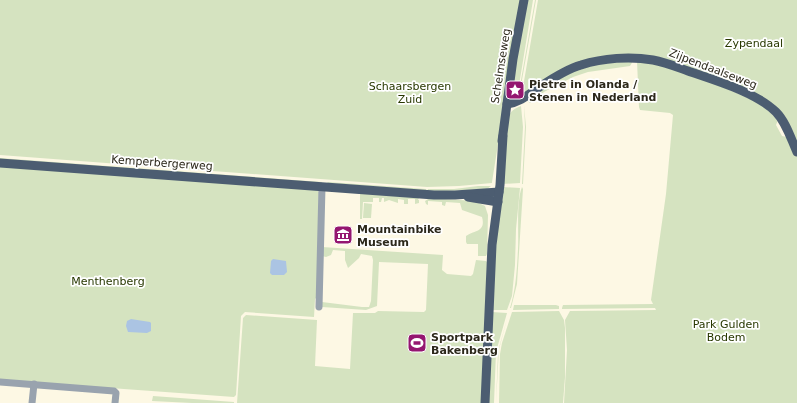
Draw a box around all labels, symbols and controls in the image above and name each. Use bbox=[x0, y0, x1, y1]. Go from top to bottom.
street label: Schelmseweg bbox=[489, 28, 513, 104]
park label: Zypendaal bbox=[725, 37, 783, 50]
street label: Zijpendaalseweg bbox=[667, 46, 759, 92]
place label: Pietre in Olanda / Stenen in Nederland bbox=[529, 78, 656, 104]
place icon: Pietre in Olanda / Stenen in Nederland bbox=[504, 79, 526, 101]
park label: Schaarsbergen Zuid bbox=[369, 80, 451, 106]
street label: Kemperbergerweg bbox=[111, 153, 213, 173]
place label: Mountainbike Museum bbox=[357, 223, 442, 249]
museum icon: Mountainbike Museum bbox=[332, 224, 354, 246]
park label: Menthenberg bbox=[71, 275, 145, 288]
park label: Park Gulden Bodem bbox=[693, 318, 759, 344]
place label: Sportpark Bakenberg bbox=[431, 331, 498, 357]
sports icon: Sportpark Bakenberg bbox=[406, 332, 428, 354]

